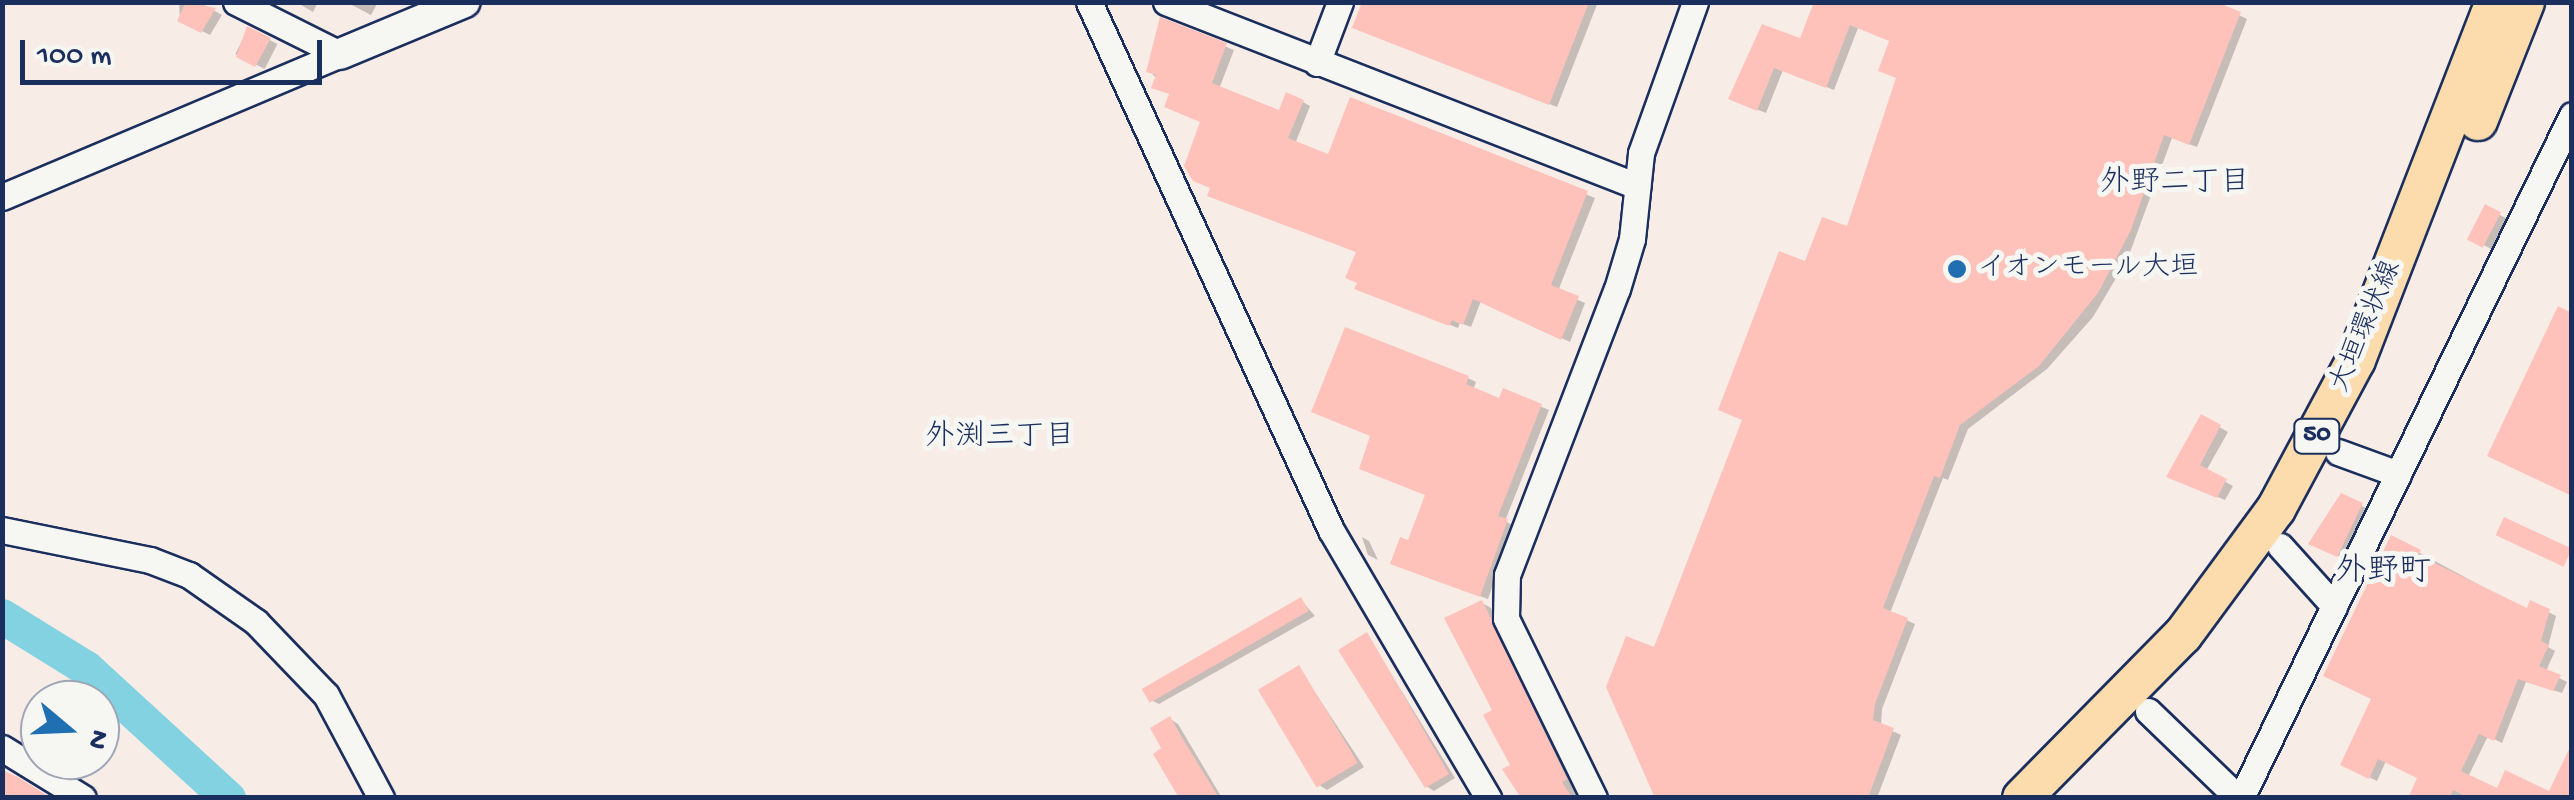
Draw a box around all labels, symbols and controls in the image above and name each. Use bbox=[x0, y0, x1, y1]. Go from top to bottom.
scale bar bbox=[25, 20, 328, 82]
text: 100 m bbox=[37, 40, 112, 75]
district label: 外野二丁目 bbox=[2100, 167, 2250, 203]
place label: イオンモール大垣 bbox=[1977, 252, 2201, 286]
street label: 大垣環状線 bbox=[2324, 256, 2410, 398]
marker: イオンモール大垣 bbox=[1946, 258, 1968, 280]
road number: 50 bbox=[2292, 416, 2342, 456]
district label: 外渕三丁目 bbox=[925, 421, 1075, 457]
district label: 外野町 bbox=[2335, 554, 2431, 592]
north arrow bbox=[20, 680, 120, 780]
text: N bbox=[78, 725, 116, 753]

